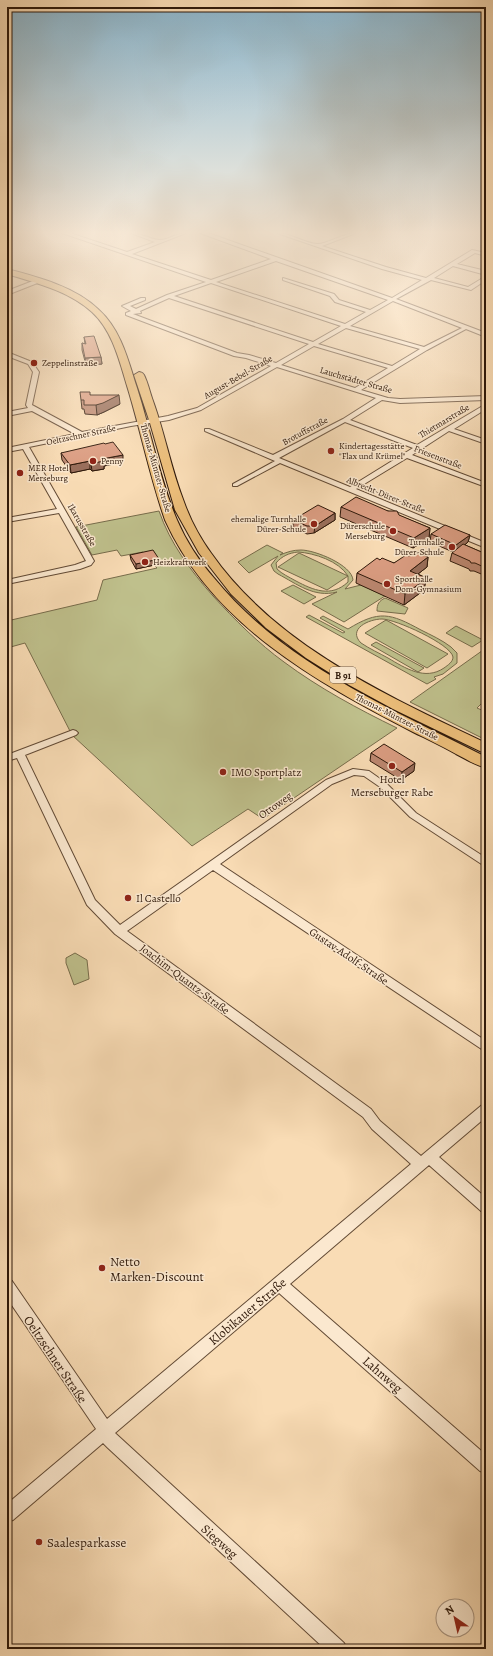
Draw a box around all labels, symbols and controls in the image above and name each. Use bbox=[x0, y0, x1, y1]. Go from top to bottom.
street label: August-Bebel-Straße bbox=[201, 352, 274, 402]
place label: Zeppelinstraße bbox=[42, 357, 98, 369]
marker: Zeppelinstraße bbox=[29, 358, 39, 368]
street label: Lauchstädter Straße bbox=[318, 364, 394, 396]
street label: Thietmarstraße bbox=[416, 401, 472, 441]
street label: Brotuffstraße bbox=[280, 414, 330, 448]
street label: Oeltzschner Straße bbox=[45, 422, 117, 448]
street label: Thomas-Müntzer-Straße bbox=[138, 422, 174, 514]
place label: Kindertagesstätte "Flax und Krümel" bbox=[339, 440, 406, 462]
street label: Friesenstraße bbox=[412, 442, 464, 472]
marker: Kindertagesstätte "Flax und Krümel" bbox=[326, 446, 336, 456]
place label: Penny bbox=[101, 455, 124, 467]
marker: Penny bbox=[88, 456, 98, 466]
place label: MER Hotel Merseburg bbox=[28, 462, 69, 484]
marker: MER Hotel Merseburg bbox=[15, 468, 25, 478]
street label: Albrecht-Dürer-Straße bbox=[344, 473, 427, 516]
street label: Ikarusstraße bbox=[65, 502, 99, 548]
place label: ehemalige Turnhalle Dürer-Schule bbox=[231, 513, 306, 535]
marker: ehemalige Turnhalle Dürer-Schule bbox=[309, 519, 319, 529]
place label: Dürerschule Merseburg bbox=[340, 520, 385, 542]
marker: Dürerschule Merseburg bbox=[388, 526, 398, 536]
place label: Turnhalle Dürer-Schule bbox=[394, 536, 444, 558]
marker: Turnhalle Dürer-Schule bbox=[447, 542, 457, 552]
place label: Heizkraftwerk bbox=[153, 556, 207, 568]
marker: Heizkraftwerk bbox=[140, 557, 150, 567]
place label: Sporthalle Dom-Gymnasium bbox=[395, 573, 462, 595]
marker: Sporthalle Dom-Gymnasium bbox=[382, 579, 392, 589]
road number: B 91 bbox=[330, 667, 356, 683]
street label: Thomas-Müntzer-Straße bbox=[353, 691, 441, 743]
marker: Hotel Merseburger Rabe bbox=[387, 761, 397, 771]
place label: IMO Sportplatz bbox=[231, 765, 301, 780]
marker: IMO Sportplatz bbox=[218, 767, 228, 777]
place label: Hotel Merseburger Rabe bbox=[351, 772, 433, 800]
street label: Ottoweg bbox=[255, 788, 296, 822]
place label: Il Castello bbox=[136, 891, 181, 906]
marker: Il Castello bbox=[123, 893, 133, 903]
street label: Gustav-Adolf-Straße bbox=[306, 924, 391, 989]
street label: Joachim-Quantz-Straße bbox=[137, 941, 233, 1018]
place label: Netto Marken-Discount bbox=[110, 1253, 205, 1285]
marker: Netto Marken-Discount bbox=[97, 1263, 107, 1273]
street label: Klobikauer Straße bbox=[205, 1274, 290, 1349]
street label: Oeltzschner Straße bbox=[20, 1312, 91, 1406]
street label: Lahnweg bbox=[359, 1352, 407, 1397]
street label: Siegweg bbox=[198, 1520, 242, 1563]
place label: Saalesparkasse bbox=[47, 1534, 127, 1551]
marker: Saalesparkasse bbox=[34, 1537, 44, 1547]
north arrow bbox=[435, 1598, 475, 1638]
text: N bbox=[442, 1602, 457, 1619]

